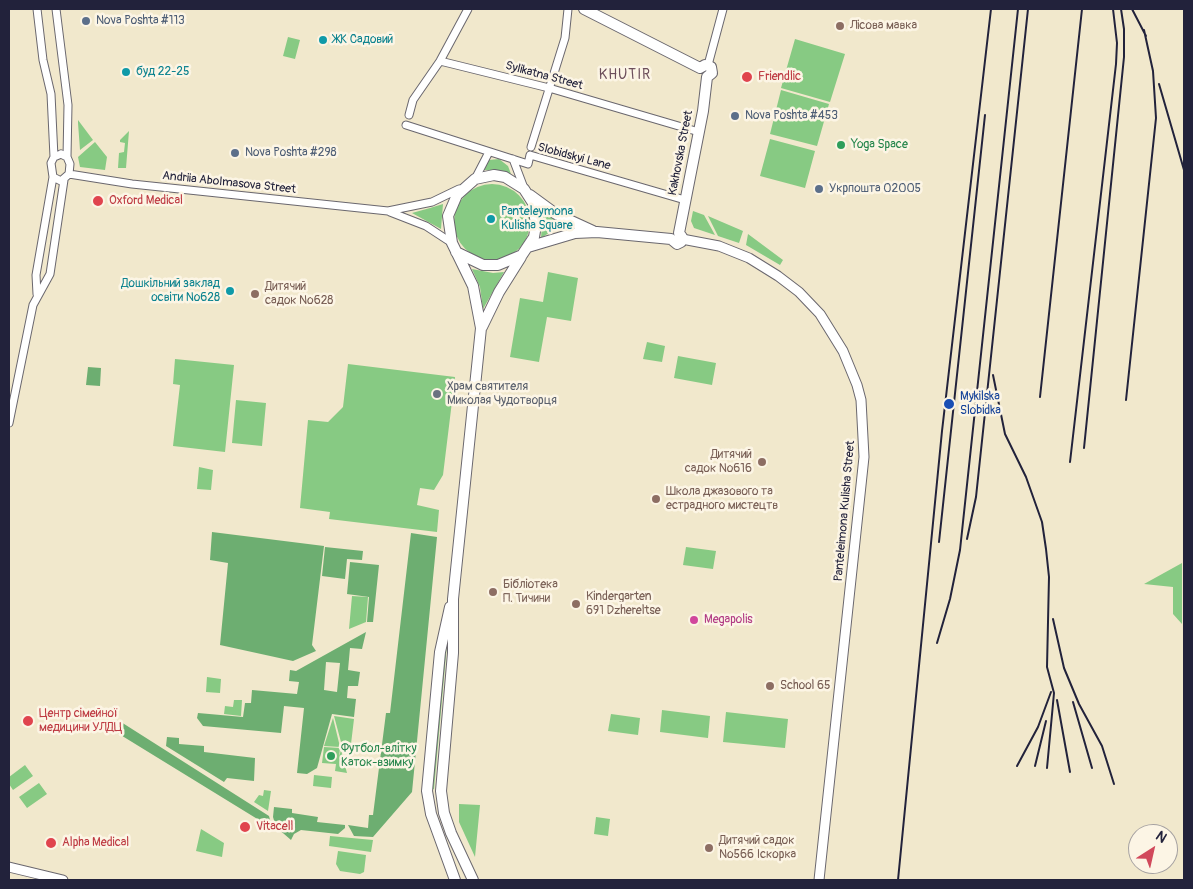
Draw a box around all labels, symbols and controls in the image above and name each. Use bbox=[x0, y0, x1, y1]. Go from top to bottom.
place label: Nova Poshta #113 bbox=[96, 14, 185, 28]
marker: Nova Poshta #113 bbox=[80, 15, 92, 27]
place label: Лісова мавка bbox=[850, 19, 917, 33]
marker: Лісова мавка bbox=[834, 20, 846, 32]
place label: ЖК Садовий bbox=[333, 33, 393, 47]
marker: ЖК Садовий bbox=[317, 34, 329, 46]
street label: Sylikatna Street bbox=[504, 59, 584, 93]
place label: буд 22-25 bbox=[136, 65, 190, 79]
marker: буд 22-25 bbox=[120, 66, 132, 78]
district label: KHUTIR bbox=[598, 67, 652, 83]
marker: Friendlic bbox=[740, 70, 754, 84]
place label: Friendlic bbox=[758, 70, 801, 84]
street label: Kakhovska Street bbox=[666, 109, 696, 197]
place label: Nova Poshta #453 bbox=[745, 109, 838, 123]
marker: Nova Poshta #453 bbox=[729, 110, 741, 122]
place label: Yoga Space bbox=[851, 138, 908, 152]
marker: Yoga Space bbox=[835, 139, 847, 151]
street label: Slobidskyi Lane bbox=[536, 140, 612, 174]
place label: Nova Poshta #298 bbox=[245, 146, 337, 160]
marker: Nova Poshta #298 bbox=[229, 147, 241, 159]
street label: Andriia Abolmasova Street bbox=[161, 169, 297, 197]
place label: Укрпошта 02005 bbox=[829, 182, 921, 196]
marker: Укрпошта 02005 bbox=[813, 183, 825, 195]
marker: Oxford Medical bbox=[91, 194, 105, 208]
place label: Oxford Medical bbox=[109, 194, 183, 208]
place label: Panteleymona Kulisha Square bbox=[501, 205, 573, 233]
marker: Panteleymona Kulisha Square bbox=[485, 213, 497, 225]
place label: Дошкільний заклад освіти №628 bbox=[121, 277, 220, 305]
place label: Дитячий садок №628 bbox=[265, 280, 333, 308]
marker: Дошкільний заклад освіти №628 bbox=[224, 285, 236, 297]
marker: Дитячий садок №628 bbox=[249, 288, 261, 300]
place label: Храм святителя Миколая Чудотворця bbox=[447, 380, 557, 408]
marker: Храм святителя Миколая Чудотворця bbox=[431, 388, 443, 400]
place label: Mykilska Slobidka bbox=[960, 390, 1001, 418]
marker: Mykilska Slobidka bbox=[942, 397, 956, 411]
street label: Panteleimona Kulisha Street bbox=[832, 440, 858, 582]
place label: Дитячий садок №616 bbox=[685, 448, 752, 476]
marker: Дитячий садок №616 bbox=[756, 456, 768, 468]
place label: Школа джазового та естрадного мистецтв bbox=[666, 485, 778, 513]
marker: Школа джазового та естрадного мистецтв bbox=[650, 493, 662, 505]
place label: Бібліотека П. Тичини bbox=[503, 578, 558, 606]
marker: Бібліотека П. Тичини bbox=[487, 586, 499, 598]
place label: Kindergarten 691 Dzhereltse bbox=[586, 590, 661, 618]
marker: Kindergarten 691 Dzhereltse bbox=[570, 598, 582, 610]
place label: Megapolis bbox=[704, 613, 753, 627]
marker: Megapolis bbox=[688, 614, 700, 626]
place label: School 65 bbox=[780, 679, 831, 693]
marker: School 65 bbox=[764, 680, 776, 692]
place label: Центр сімейної медицини УЛДЦ bbox=[39, 707, 122, 735]
marker: Центр сімейної медицини УЛДЦ bbox=[21, 714, 35, 728]
place label: Футбол-влітку Каток-взимку bbox=[341, 742, 417, 770]
marker: Футбол-влітку Каток-взимку bbox=[325, 750, 337, 762]
marker: Vitacell bbox=[238, 820, 252, 834]
place label: Vitacell bbox=[256, 820, 293, 834]
north arrow bbox=[1128, 824, 1178, 874]
text: N bbox=[1153, 827, 1170, 847]
place label: Дитячий садок №566 Іскорка bbox=[719, 834, 796, 862]
marker: Alpha Medical bbox=[44, 836, 58, 850]
place label: Alpha Medical bbox=[62, 836, 129, 850]
marker: Дитячий садок №566 Іскорка bbox=[703, 842, 715, 854]

